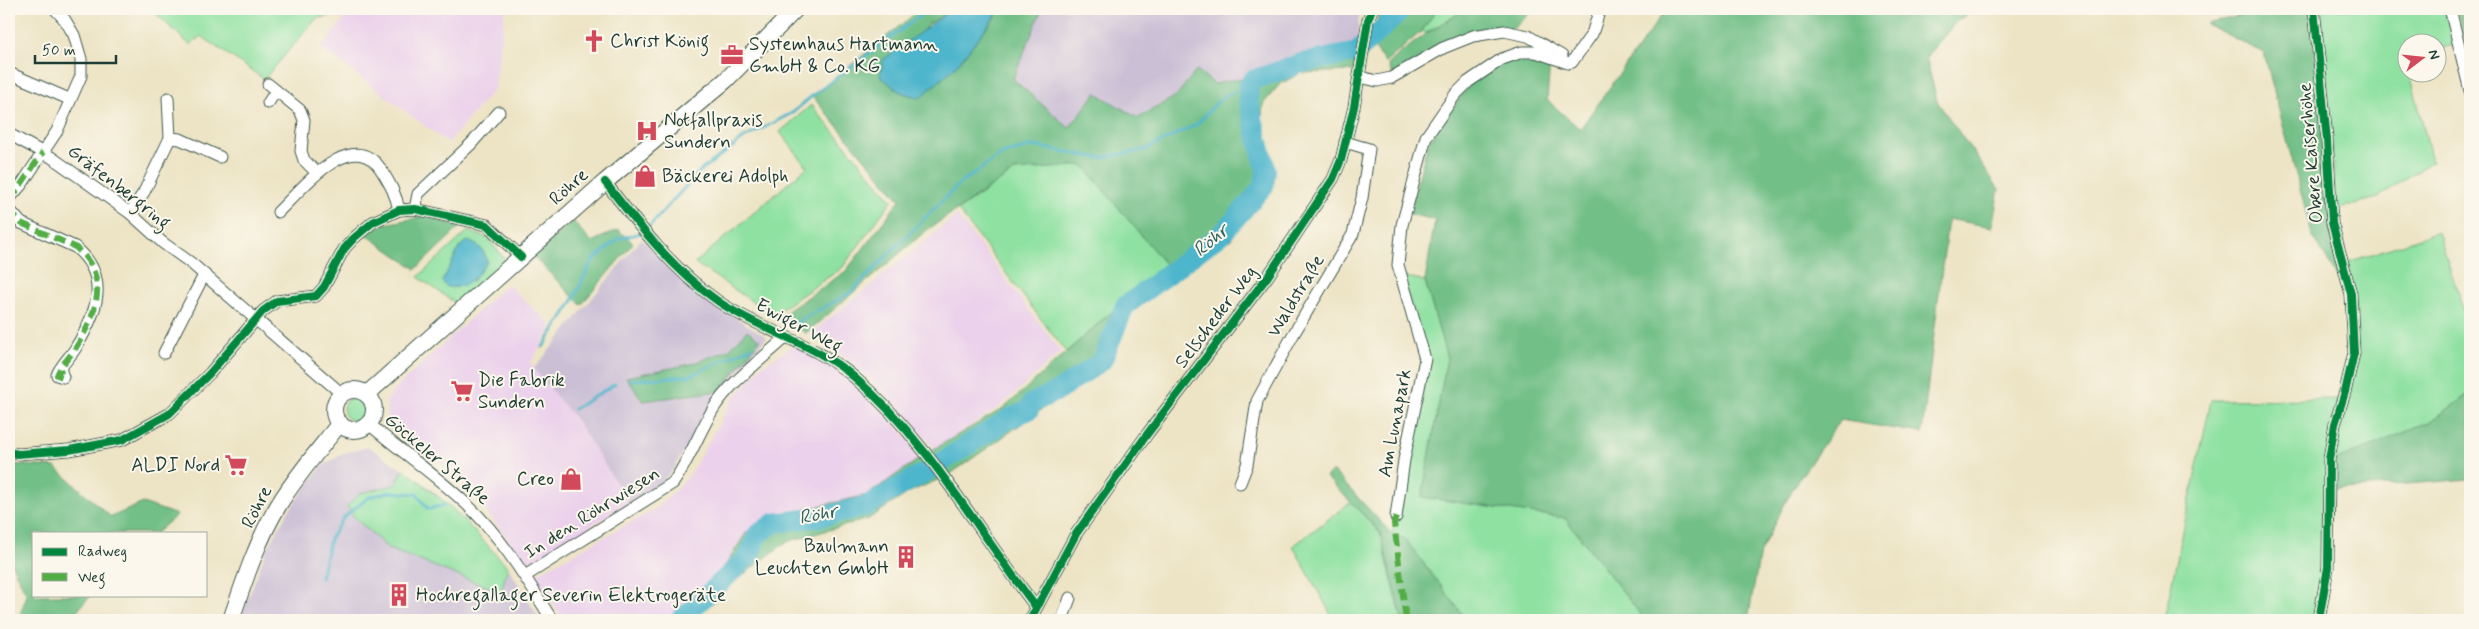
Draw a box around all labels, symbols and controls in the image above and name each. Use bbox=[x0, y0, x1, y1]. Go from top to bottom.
church icon: Christ König bbox=[581, 28, 607, 54]
place label: Christ König bbox=[610, 29, 709, 57]
scale bar bbox=[35, 32, 116, 64]
place label: Systemhaus Hartmann GmbH & Co. KG bbox=[749, 32, 938, 79]
north arrow bbox=[2396, 32, 2446, 82]
text: 50 m bbox=[42, 41, 76, 61]
office icon: Systemhaus Hartmann GmbH & Co. KG bbox=[719, 42, 745, 68]
text: N bbox=[2424, 48, 2443, 62]
street label: Obere Kaiserhöhe bbox=[2292, 82, 2330, 224]
place label: Notfallpraxis Sundern bbox=[664, 108, 763, 155]
hospital icon: Notfallpraxis Sundern bbox=[634, 118, 660, 144]
street label: Gräfenbergring bbox=[60, 139, 176, 238]
street label: Röhre bbox=[544, 163, 594, 211]
shop icon: Bäckerei Adolph bbox=[632, 163, 658, 189]
place label: Bäckerei Adolph bbox=[662, 164, 789, 189]
water label: Röhr bbox=[1188, 217, 1236, 264]
street label: Waldstraße bbox=[1262, 250, 1330, 342]
street label: Selscheder Weg bbox=[1169, 261, 1264, 374]
street label: Ewiger Weg bbox=[750, 293, 847, 362]
street label: Am Lunapark bbox=[1372, 367, 1418, 479]
place label: Die Fabrik Sundern bbox=[478, 368, 565, 415]
supermarket icon: Die Fabrik Sundern bbox=[449, 378, 475, 404]
street label: Göckeler Straße bbox=[379, 407, 495, 511]
supermarket icon: ALDI Nord bbox=[223, 452, 249, 478]
place label: ALDI Nord bbox=[131, 453, 220, 478]
street label: In den Röhrwiesen bbox=[519, 461, 665, 565]
shop icon: Creo bbox=[558, 466, 584, 492]
place label: Creo bbox=[517, 467, 554, 492]
street label: Röhre bbox=[236, 481, 278, 533]
water label: Röhr bbox=[797, 498, 842, 532]
legend bbox=[32, 532, 208, 596]
place label: Baulmann Leuchten GmbH bbox=[755, 534, 889, 581]
text: Radweg bbox=[78, 542, 127, 562]
building icon: Baulmann Leuchten GmbH bbox=[893, 544, 919, 570]
text: Weg bbox=[78, 568, 105, 589]
building icon: Hochregallager Severin Elektrogeräte bbox=[386, 582, 412, 608]
place label: Hochregallager Severin Elektrogeräte bbox=[416, 583, 726, 611]

